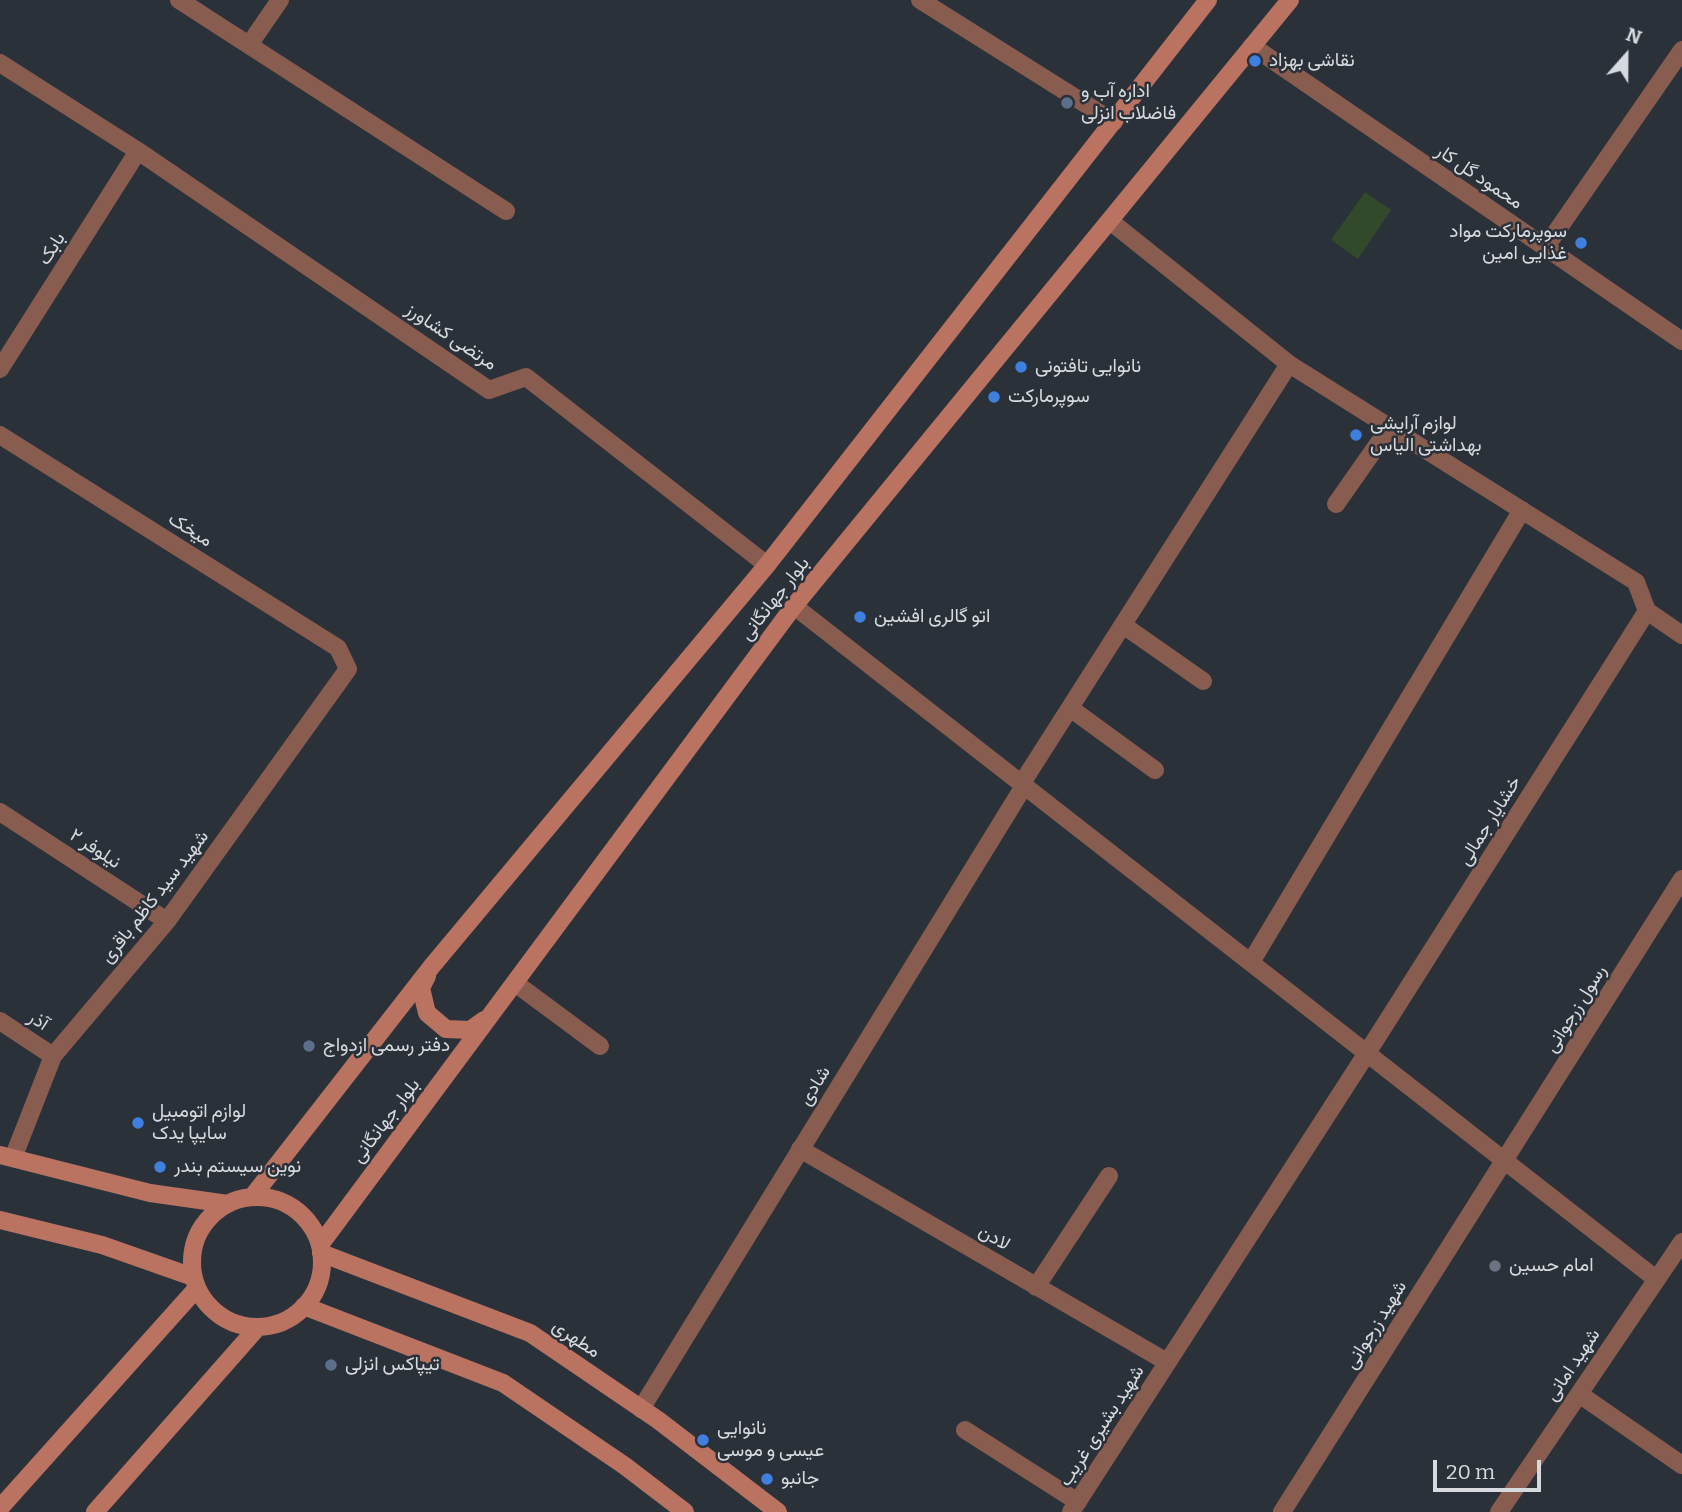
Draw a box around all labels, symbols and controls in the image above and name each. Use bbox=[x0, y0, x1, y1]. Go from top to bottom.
north arrow bbox=[1591, 21, 1661, 91]
text: N bbox=[1623, 23, 1645, 49]
place label: نقاشی بهزاد bbox=[1269, 50, 1355, 72]
marker: نقاشی بهزاد bbox=[1247, 53, 1263, 69]
place label: اداره آب و فاضلاب انزلی bbox=[1081, 81, 1176, 125]
marker: اداره آب و فاضلاب انزلی bbox=[1059, 95, 1075, 111]
street label: محمود گل کار bbox=[1431, 140, 1527, 214]
place label: سوپرمارکت مواد غذایی امین bbox=[1449, 221, 1567, 265]
street label: بابک bbox=[33, 229, 71, 269]
marker: سوپرمارکت مواد غذایی امین bbox=[1573, 235, 1589, 251]
street label: مرتضی کشاورز bbox=[401, 298, 501, 376]
place label: نانوایی تافتونی bbox=[1035, 356, 1141, 378]
marker: نانوایی تافتونی bbox=[1013, 359, 1029, 375]
place label: سوپرمارکت bbox=[1008, 386, 1090, 408]
marker: سوپرمارکت bbox=[986, 389, 1002, 405]
place label: لوازم آرایشی بهداشتی الیاس bbox=[1370, 413, 1482, 457]
marker: لوازم آرایشی بهداشتی الیاس bbox=[1348, 427, 1364, 443]
street label: میخک bbox=[164, 508, 216, 552]
street label: بلوار جهانگانی bbox=[735, 553, 815, 645]
place label: اتو گالری افشین bbox=[874, 606, 990, 628]
marker: اتو گالری افشین bbox=[852, 609, 868, 625]
street label: خشایار جمالی bbox=[1453, 772, 1527, 870]
street label: نیلوفر ۲ bbox=[65, 824, 125, 874]
street label: شهید سید کاظم باقری bbox=[96, 826, 214, 968]
street label: رسول زرجوانی bbox=[1540, 961, 1612, 1057]
street label: آذر bbox=[23, 1006, 53, 1036]
place label: دفتر رسمی ازدواج bbox=[323, 1035, 450, 1057]
marker: دفتر رسمی ازدواج bbox=[301, 1038, 317, 1054]
street label: شادی bbox=[794, 1062, 836, 1110]
street label: بلوار جهانگانی bbox=[347, 1074, 425, 1168]
place label: لوازم اتومبیل سایپا یدک bbox=[152, 1101, 246, 1145]
marker: لوازم اتومبیل سایپا یدک bbox=[130, 1115, 146, 1131]
place label: نوین سیستم بندر bbox=[174, 1156, 301, 1178]
marker: نوین سیستم بندر bbox=[152, 1159, 168, 1175]
street label: لادن bbox=[974, 1220, 1014, 1256]
place label: امام حسین bbox=[1509, 1255, 1594, 1277]
marker: امام حسین bbox=[1487, 1258, 1503, 1274]
street label: شهید زرجوانی bbox=[1340, 1277, 1412, 1373]
street label: مطهری bbox=[548, 1315, 604, 1363]
street label: شهید امانی bbox=[1540, 1324, 1606, 1406]
place label: تیپاکس انزلی bbox=[345, 1354, 440, 1376]
marker: تیپاکس انزلی bbox=[323, 1357, 339, 1373]
street label: شهید بشیری غریب bbox=[1054, 1361, 1150, 1491]
place label: نانوایی عیسی و موسی bbox=[717, 1418, 824, 1462]
marker: نانوایی عیسی و موسی bbox=[695, 1432, 711, 1448]
scale bar bbox=[1437, 1446, 1546, 1490]
text: 20 m bbox=[1446, 1459, 1495, 1485]
place label: جانبو bbox=[781, 1468, 819, 1490]
marker: جانبو bbox=[759, 1471, 775, 1487]

